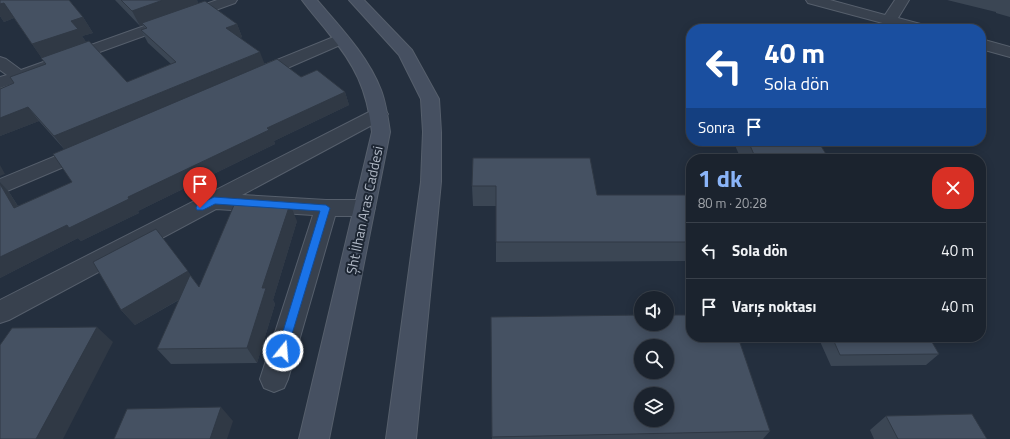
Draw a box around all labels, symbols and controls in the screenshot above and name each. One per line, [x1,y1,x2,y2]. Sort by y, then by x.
text: 40 m [764,31,825,74]
icon: left [698,40,750,92]
text: Sola dön [764,70,829,97]
text: Sonra [698,116,735,139]
icon: arrive [743,116,765,138]
street label: Şht İlhan Aras Caddesi [340,144,388,276]
text: 1 dk [698,160,742,196]
pin [183,167,217,208]
button: close [932,167,974,209]
icon: arrive [189,173,211,195]
text: 80 m · 20:28 [698,193,767,213]
text: Sola dön [732,239,788,262]
text: 40 m [941,239,974,262]
icon: left [698,240,720,262]
map controls [634,291,674,427]
button: sound [634,291,674,331]
text: Varış noktası [732,295,816,318]
text: 40 m [941,295,974,318]
icon: arrive [698,296,720,318]
position arrow [262,330,304,372]
button: search [634,339,674,379]
button: layers [634,387,674,427]

